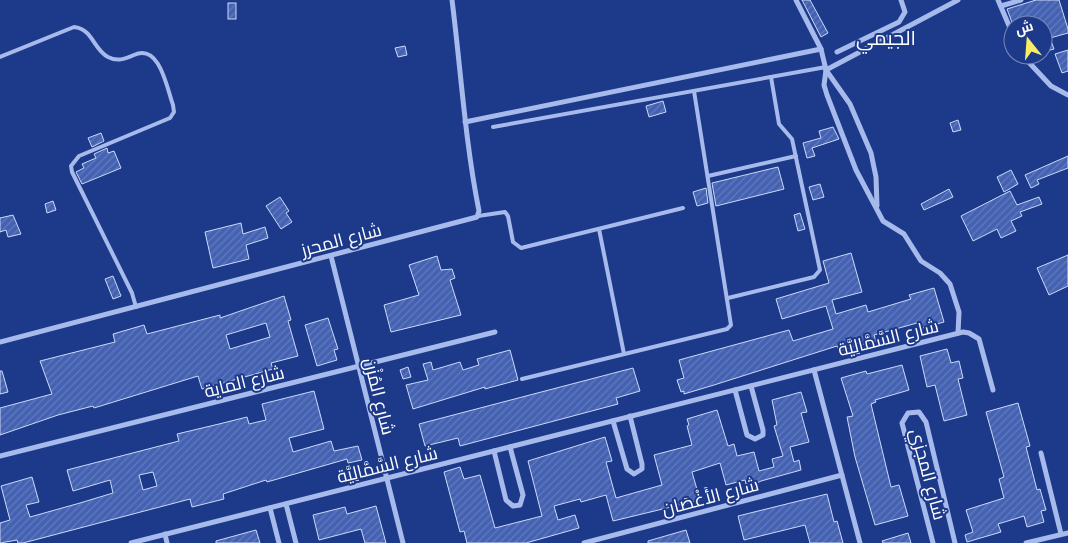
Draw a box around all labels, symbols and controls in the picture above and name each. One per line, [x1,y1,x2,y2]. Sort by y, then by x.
north arrow [1003,15,1053,65]
text: ش [1013,15,1035,39]
district label: الجيمي [856,24,916,54]
street label: شارع المحرز [297,217,384,262]
street label: شارع السَّمَّالِيَّة [835,313,941,362]
street label: شارع المُزْن [358,355,401,437]
street label: شارع الماية [201,359,287,404]
street label: شارع المجزي [902,426,953,523]
street label: شارع السَّمَّالِيَّة [334,440,440,489]
street label: شارع الأَغْصَان [659,472,761,521]

